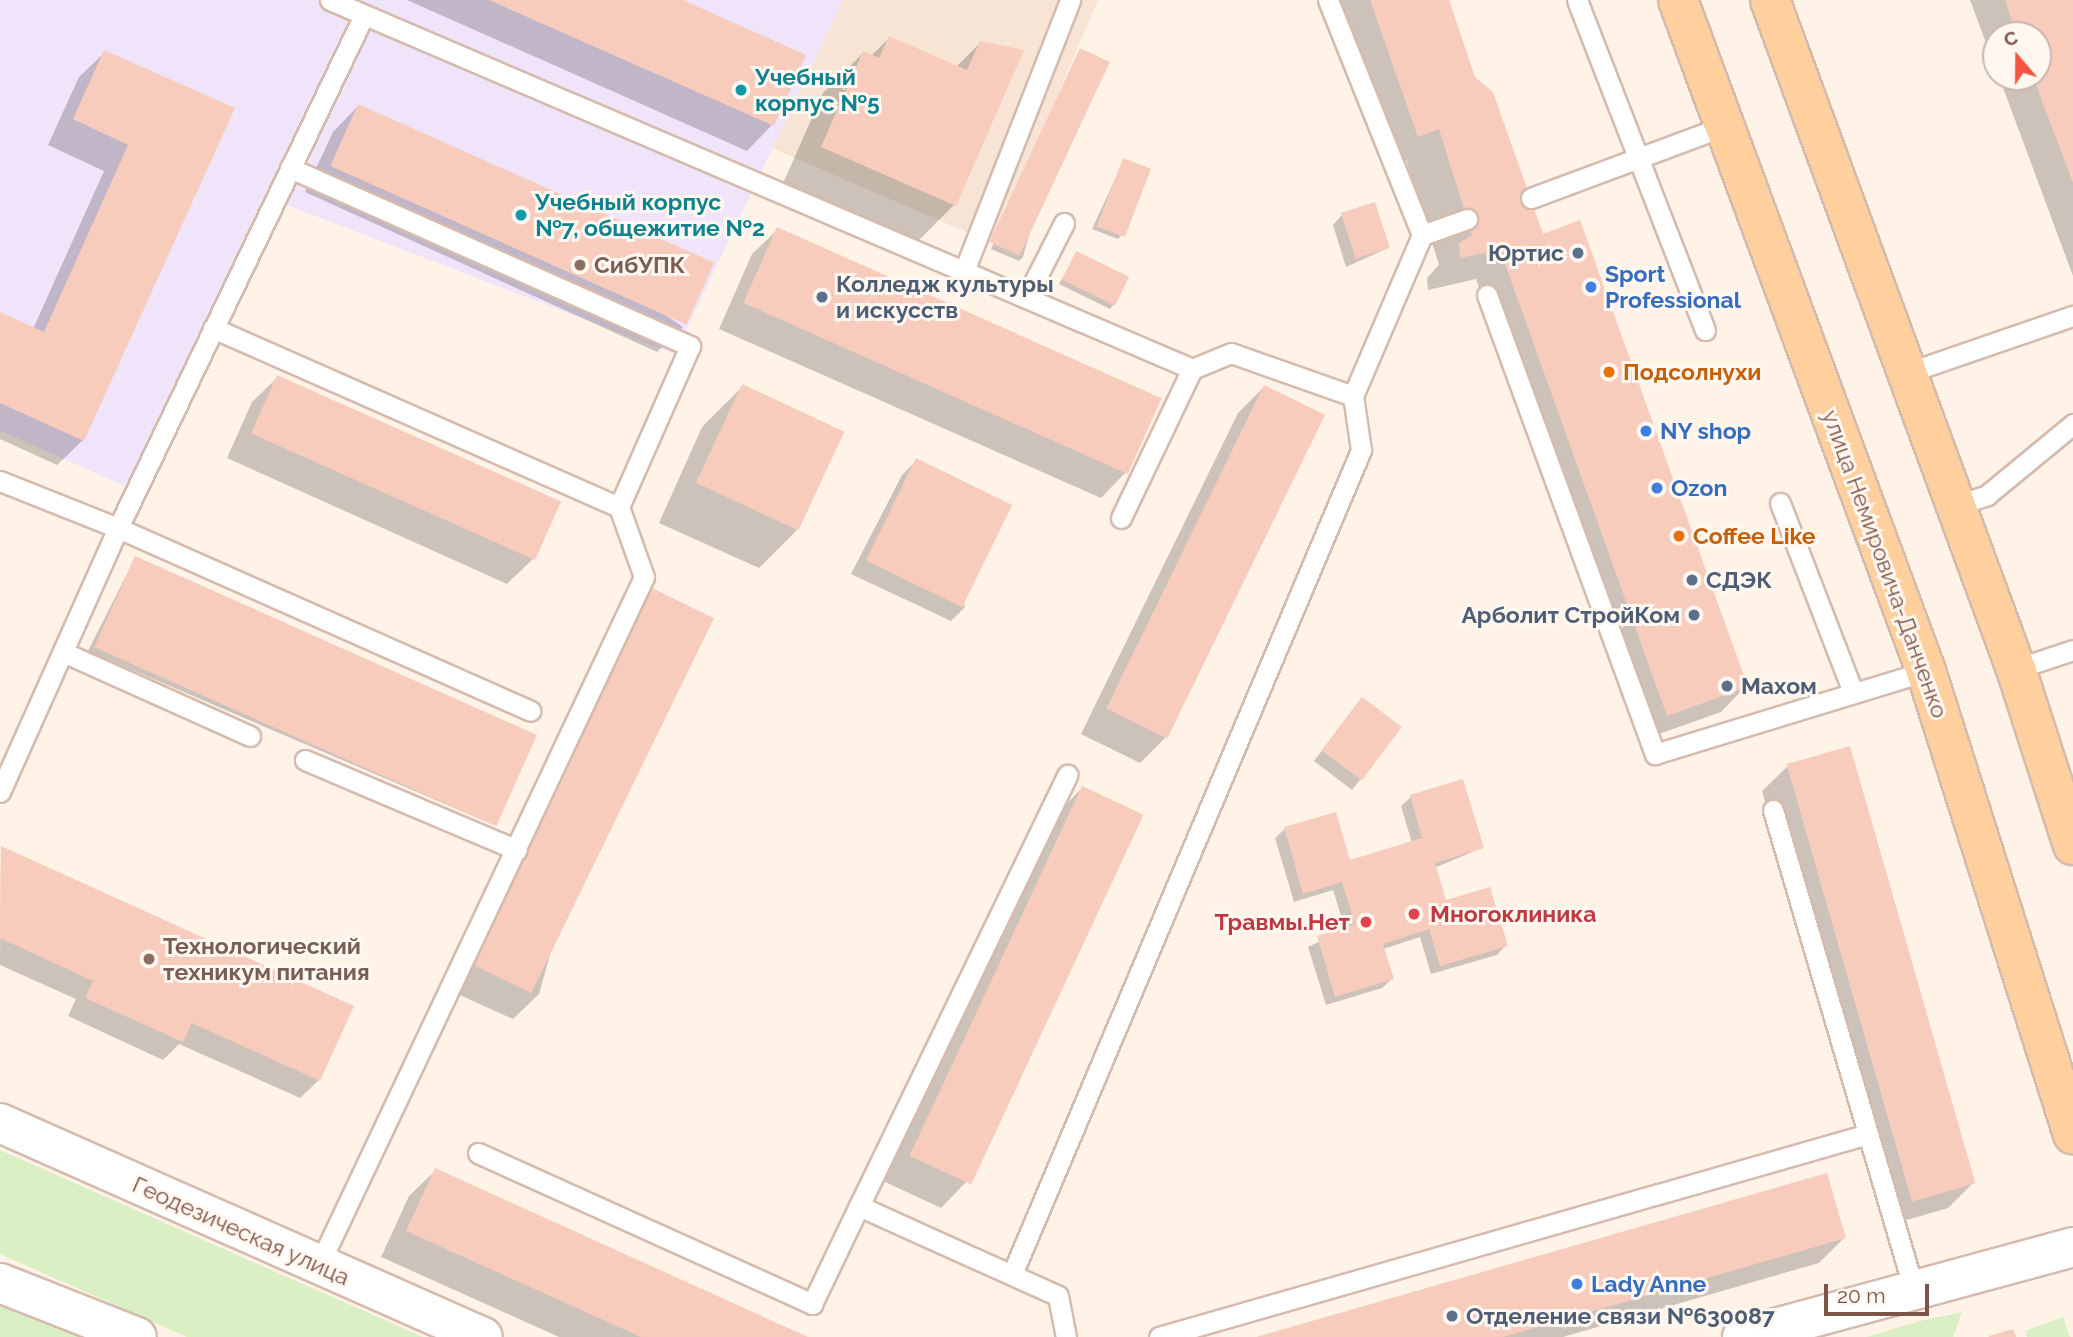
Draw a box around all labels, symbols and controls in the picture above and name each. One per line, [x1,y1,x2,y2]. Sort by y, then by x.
north arrow [1982,21,2052,91]
text: С [2001,26,2020,51]
place label: Учебный корпус №5 [755,63,880,117]
marker: Учебный корпус №5 [733,82,749,98]
place label: Учебный корпус №7, общежитие №2 [535,188,766,242]
marker: Учебный корпус №7, общежитие №2 [513,207,529,223]
place label: Юртис [1488,239,1564,267]
marker: Юртис [1570,245,1586,261]
place label: СибУПК [594,251,685,279]
marker: СибУПК [572,257,588,273]
place label: Sport Professional [1605,260,1741,314]
place label: Колледж культуры и искусств [836,270,1054,324]
marker: Sport Professional [1583,279,1599,295]
marker: Колледж культуры и искусств [814,289,830,305]
place label: Подсолнухи [1623,358,1761,386]
marker: Подсолнухи [1601,364,1617,380]
street label: улица Немировича-Данченко [1816,406,1954,722]
place label: NY shop [1660,417,1752,445]
marker: NY shop [1638,423,1654,439]
place label: Ozon [1671,474,1727,502]
marker: Ozon [1649,480,1665,496]
place label: Coffee Like [1693,522,1816,550]
marker: Coffee Like [1671,528,1687,544]
place label: СДЭК [1706,566,1772,594]
marker: СДЭК [1684,572,1700,588]
place label: Арболит СтройКом [1461,601,1680,629]
marker: Арболит СтройКом [1686,607,1702,623]
place label: Махом [1741,672,1817,700]
marker: Махом [1719,678,1735,694]
place label: Многоклиника [1430,900,1596,928]
marker: Многоклиника [1404,904,1424,924]
place label: Травмы.Нет [1215,908,1350,936]
marker: Травмы.Нет [1356,912,1376,932]
place label: Технологический техникум питания [163,932,370,986]
marker: Технологический техникум питания [141,951,157,967]
street label: Геодезическая улица [128,1171,354,1291]
place label: Lady Anne [1591,1270,1708,1298]
scale bar [1828,1270,1933,1314]
marker: Lady Anne [1569,1276,1585,1292]
text: 20 m [1837,1283,1885,1308]
place label: Отделение связи №630087 [1466,1302,1775,1330]
marker: Отделение связи №630087 [1444,1308,1460,1324]

